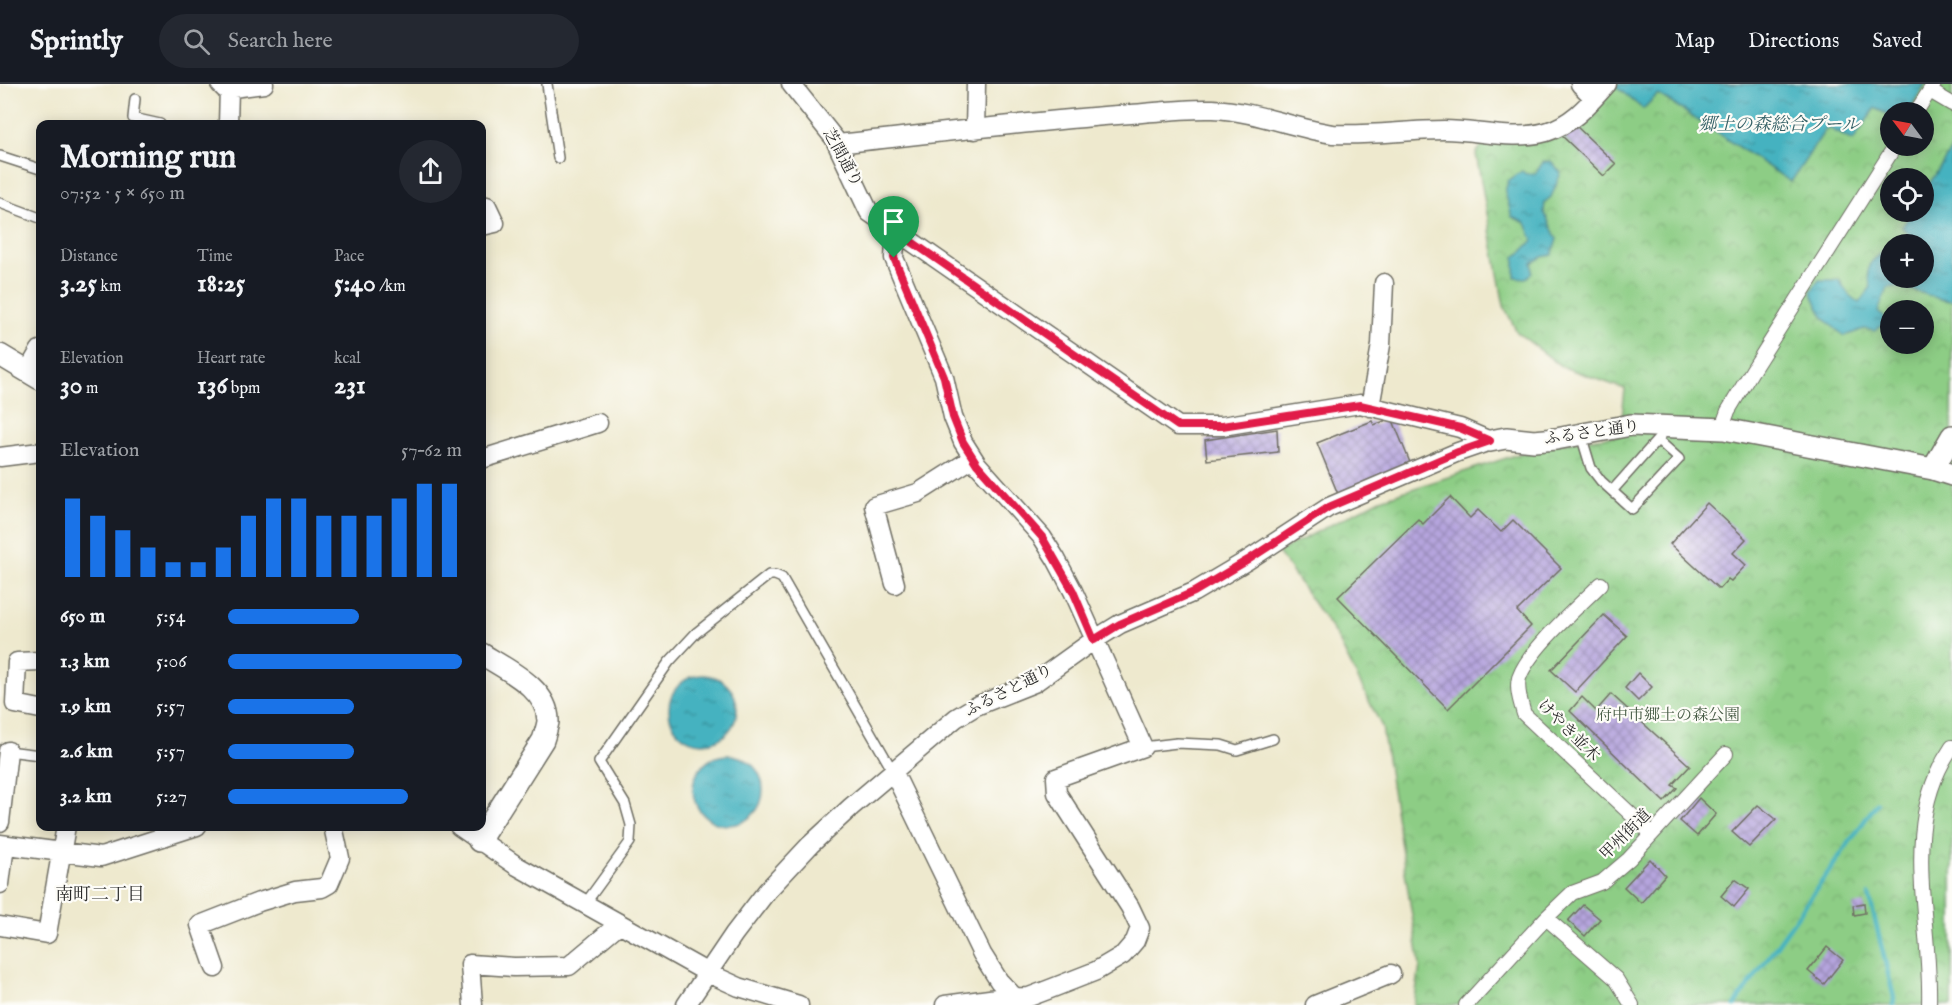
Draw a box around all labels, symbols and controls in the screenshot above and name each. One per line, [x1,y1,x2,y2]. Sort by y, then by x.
search box [159,14,579,68]
text: Sprintly [30,24,123,59]
icon: search [180,25,213,58]
text: Search here [228,27,333,55]
text: Map [1675,28,1715,55]
text: Directions [1748,28,1839,55]
text: Saved [1872,28,1922,55]
north arrow [1880,102,1934,156]
map controls [1880,102,1934,354]
water label: 郷土の森総合プール [1698,114,1862,137]
street label: 芝間通り [818,125,866,191]
text: Morning run [60,137,236,179]
button: share [399,140,462,203]
button: locate [1880,168,1934,222]
text: 07:52 · 5 × 650 m [60,181,185,206]
pin [868,196,919,258]
icon: arrive [877,205,910,238]
button: + [1880,234,1934,288]
text: Distance [60,247,118,267]
text: Time [197,247,233,267]
text: Pace [334,247,364,267]
text: 3.25 [60,267,97,300]
text: 18:25 [197,267,245,300]
text: 5:40 [334,267,376,300]
text: km [97,277,121,297]
text: /km [376,277,406,297]
button: − [1880,300,1934,354]
text: Elevation [60,349,123,369]
text: Heart rate [197,349,265,369]
text: kcal [334,349,361,369]
text: 30 [60,369,82,402]
text: 136 [197,369,227,402]
text: 231 [334,369,366,402]
text: m [82,379,98,399]
text: bpm [227,379,260,399]
street label: ふるさと通り [1543,416,1641,450]
text: Elevation [60,438,139,463]
text: 57–62 m [401,438,462,463]
text: 650 m [60,604,105,629]
text: 5:54 [156,604,185,629]
text: 1.3 km [60,649,110,674]
text: 5:06 [156,649,187,674]
street label: ふるさと通り [962,660,1056,722]
text: 1.9 km [60,694,111,719]
text: 5:57 [156,694,185,719]
street label: けやき並木 [1533,696,1603,766]
park label: 府中市郷土の森公園 [1596,706,1740,726]
text: 2.6 km [60,739,113,764]
text: 5:57 [156,739,185,764]
text: 3.2 km [60,784,112,809]
text: 5:27 [156,784,187,809]
street label: 甲州街道 [1596,805,1656,865]
district label: 南町二丁目 [55,884,145,907]

